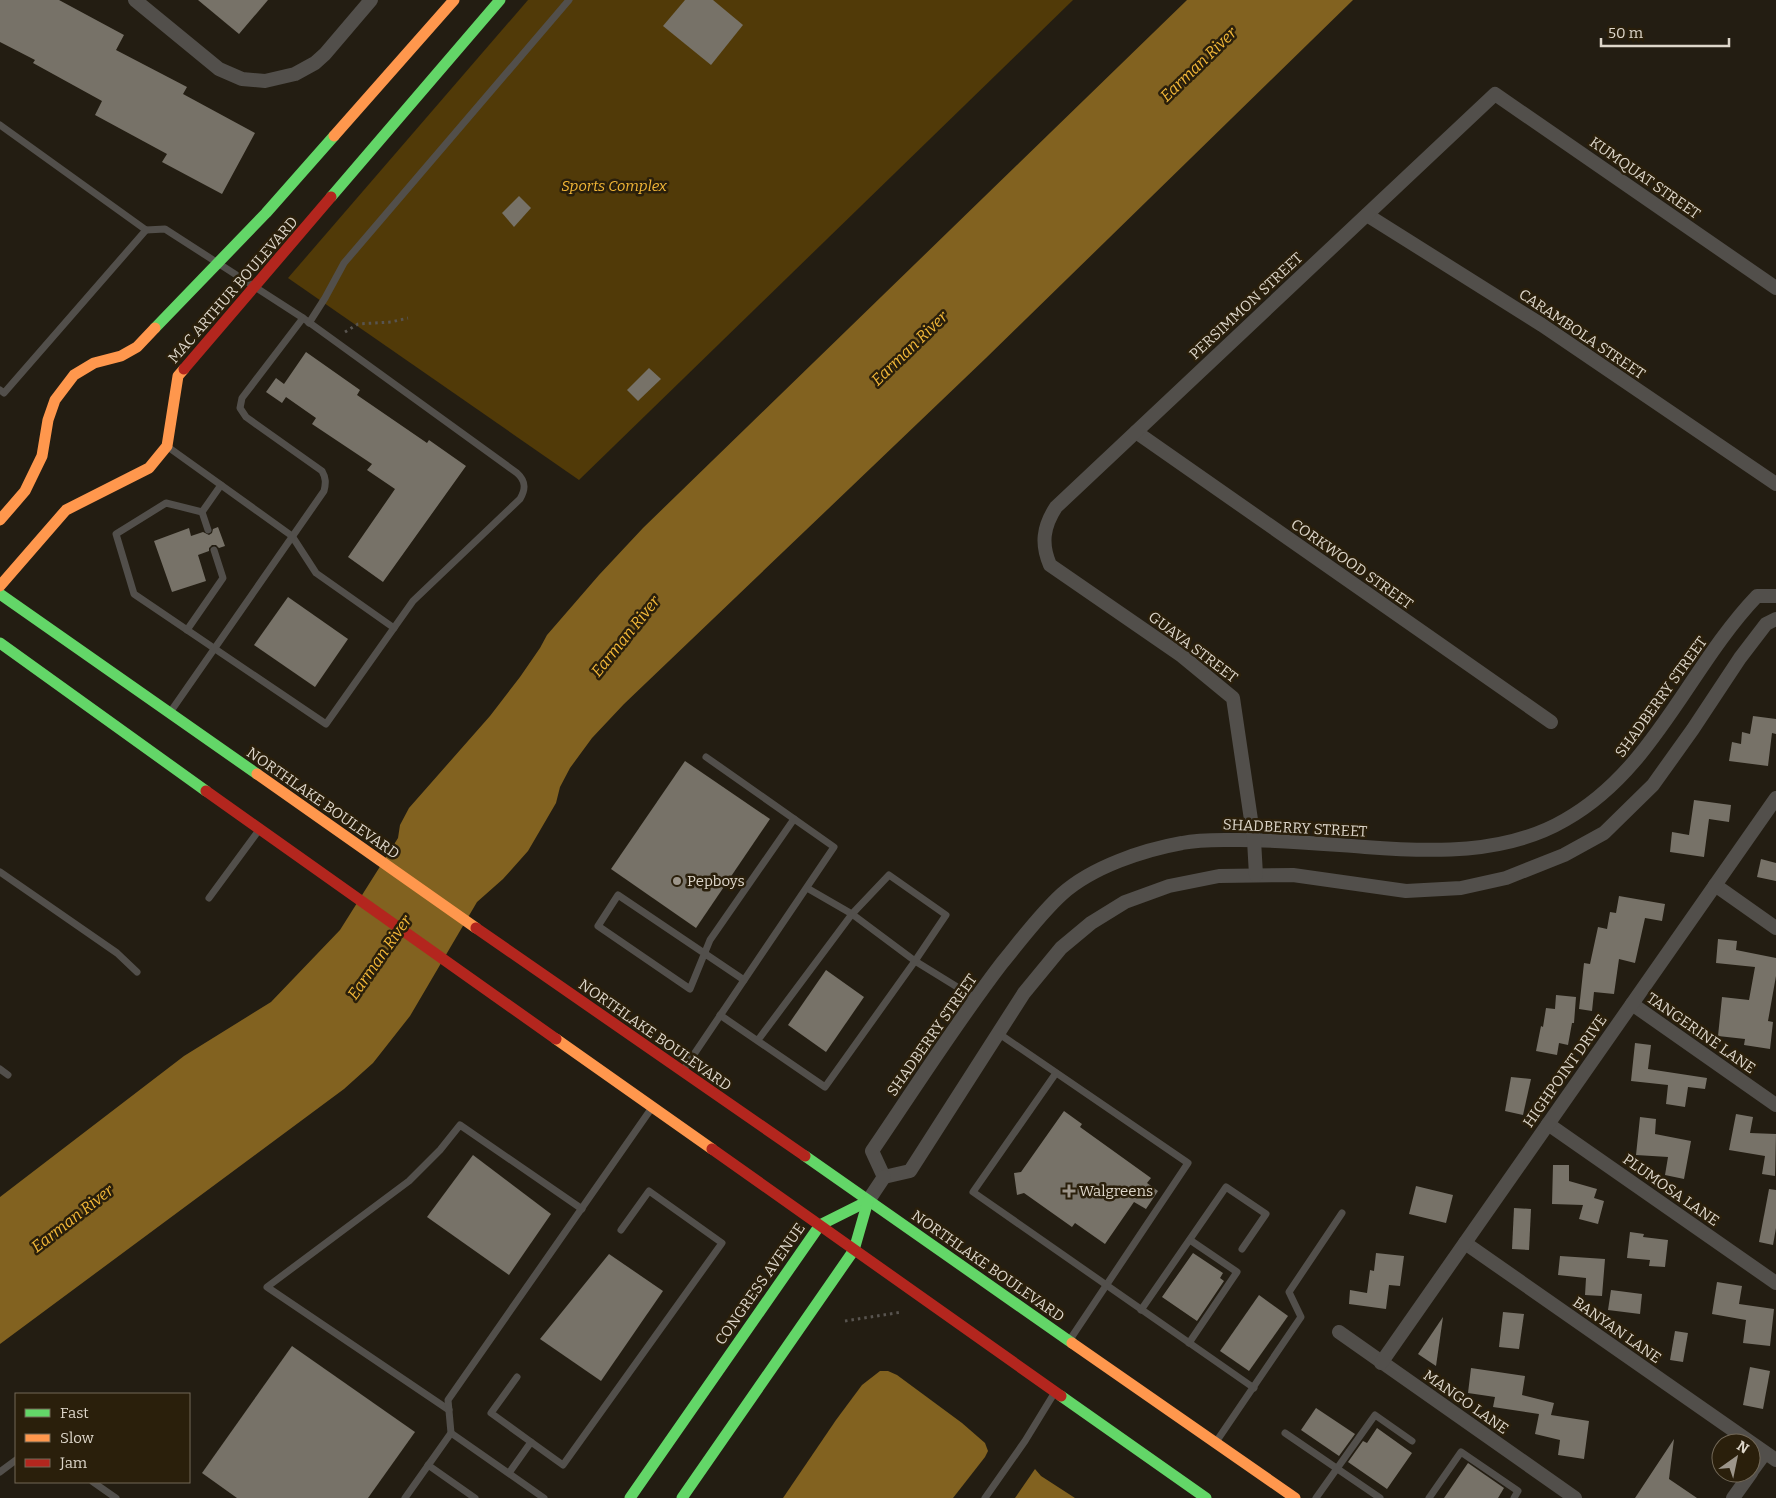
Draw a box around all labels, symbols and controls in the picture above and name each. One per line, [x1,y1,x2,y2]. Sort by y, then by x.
scale bar [1601,15,1728,47]
water label: Earman River [1156,22,1241,105]
text: 50 m [1608,24,1644,42]
street label: KUMQUAT STREET [1586,133,1704,223]
park label: Sports Complex [561,177,668,195]
street label: MAC ARTHUR BOULEVARD [164,213,302,367]
street label: PERSIMMON STREET [1186,249,1307,363]
street label: CARAMBOLA STREET [1515,285,1649,383]
water label: Earman River [867,306,952,389]
street label: CORKWOOD STREET [1287,515,1417,613]
water label: Earman River [587,591,665,681]
street label: GUAVA STREET [1145,608,1241,687]
street label: SHADBERRY STREET [1611,633,1711,761]
street label: NORTHLAKE BOULEVARD [243,743,403,863]
street label: SHADBERRY STREET [1222,815,1368,841]
place label: Pepboys [687,872,745,890]
marker: Pepboys [671,875,683,887]
water label: Earman River [343,910,416,1003]
street label: SHADBERRY STREET [883,970,981,1099]
street label: NORTHLAKE BOULEVARD [575,975,735,1095]
street label: TANGERINE LANE [1643,989,1759,1077]
street label: HIGHPOINT DRIVE [1519,1011,1611,1131]
street label: PLUMOSA LANE [1619,1150,1723,1230]
water label: Earman River [28,1180,118,1256]
place label: Walgreens [1079,1182,1153,1200]
marker: Walgreens [1063,1185,1075,1197]
street label: NORTHLAKE BOULEVARD [908,1206,1068,1326]
street label: CONGRESS AVENUE [711,1220,809,1348]
street label: BANYAN LANE [1569,1293,1665,1367]
street label: MANGO LANE [1420,1366,1512,1438]
legend [15,1393,190,1483]
text: Fast [60,1404,89,1422]
text: Slow [60,1429,95,1447]
north arrow [1711,1433,1761,1483]
text: N [1734,1437,1752,1458]
text: Jam [59,1454,88,1472]

